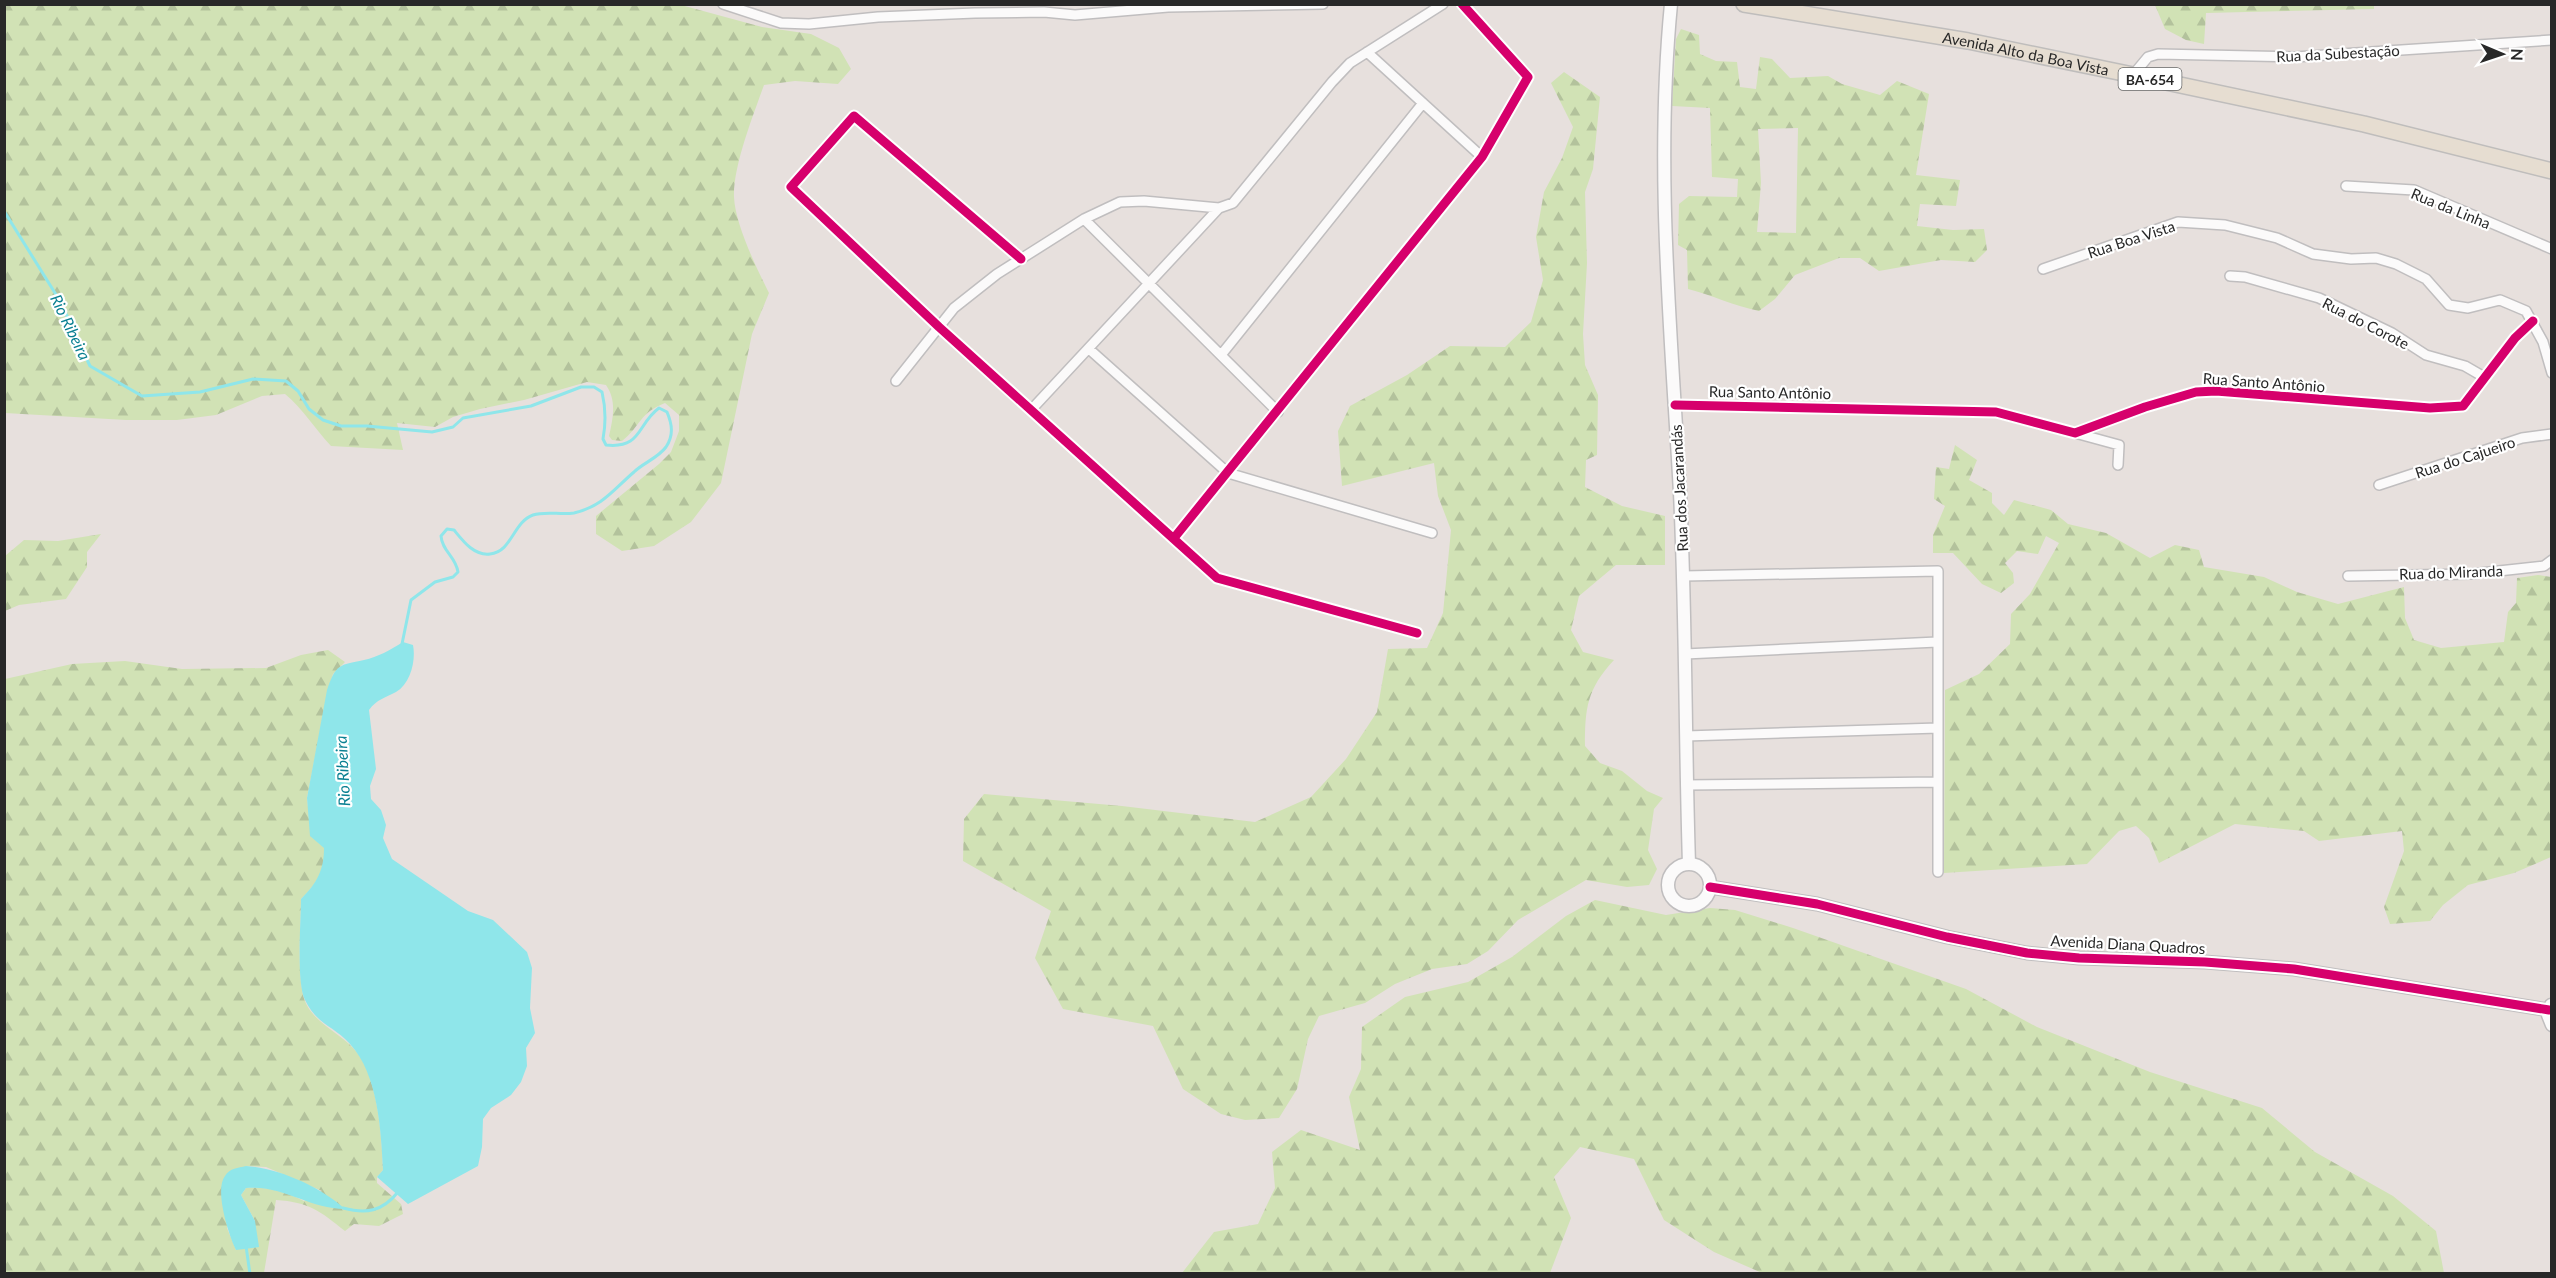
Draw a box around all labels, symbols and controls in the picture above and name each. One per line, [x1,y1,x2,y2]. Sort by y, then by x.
north arrow [2472,24,2532,84]
street label: Avenida Alto da Boa Vista [1941,28,2110,79]
street label: Rua da Subestação [2276,41,2400,65]
text: N [2508,48,2527,61]
road number: BA-654 [2118,68,2182,90]
street label: Rua da Linha [2409,184,2493,232]
street label: Rua Boa Vista [2085,216,2177,262]
water label: Rio Ribeira [47,291,95,363]
street label: Rua do Corote [2320,293,2412,353]
street label: Rua Santo Antônio [2202,369,2326,395]
street label: Rua Santo Antônio [1709,382,1831,402]
street label: Rua dos Jacarandás [1667,424,1691,552]
street label: Rua do Cajueiro [2413,432,2517,482]
street label: Rua do Miranda [2399,561,2503,583]
water label: Rio Ribeira [331,735,353,807]
street label: Avenida Diana Quadros [2050,931,2206,957]

